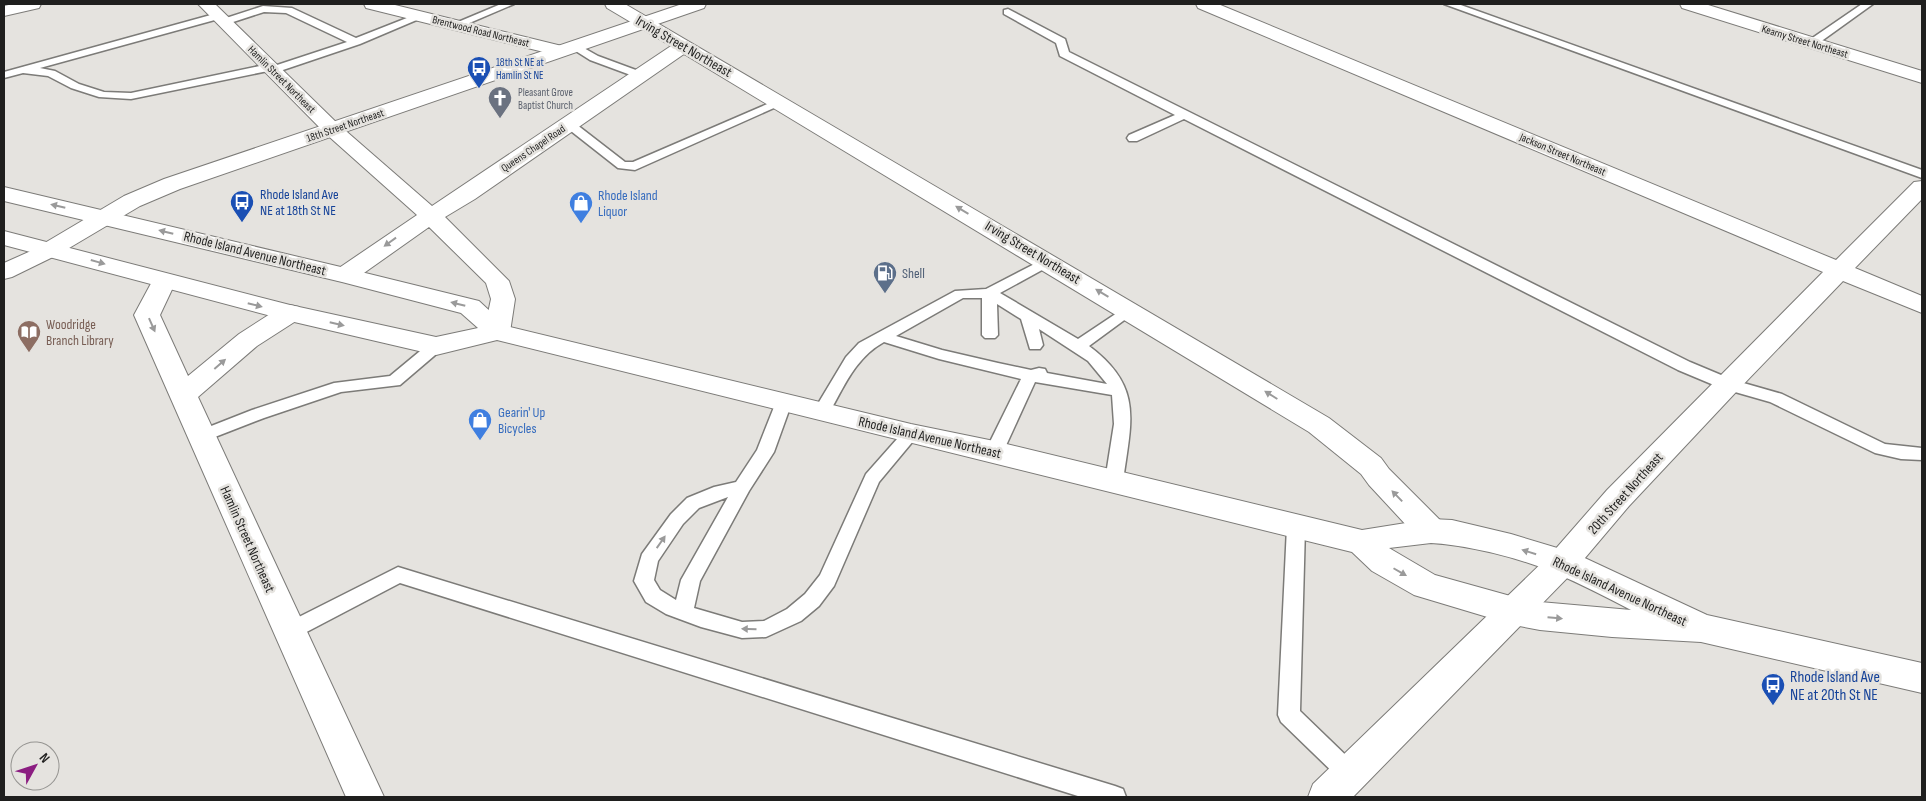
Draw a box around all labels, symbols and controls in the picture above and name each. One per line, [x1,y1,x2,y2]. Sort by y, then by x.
street label: Irving Street Northeast [633,12,735,81]
street label: Brentwood Road Northeast [431,13,531,50]
street label: Kearny Street Northeast [1760,22,1850,61]
street label: Hamlin Street Northeast [245,43,319,116]
bus stop icon: 18th St NE at Hamlin St NE [466,55,492,89]
place label: 18th St NE at Hamlin St NE [496,56,544,82]
church icon: Pleasant Grove Baptist Church [487,85,513,119]
place label: Pleasant Grove Baptist Church [518,86,573,112]
street label: 18th Street Northeast [305,106,386,145]
street label: Queens Chapel Road [499,122,568,175]
street label: Jackson Street Northeast [1517,130,1608,179]
place label: Rhode Island Ave NE at 18th St NE [260,186,339,219]
place label: Rhode Island Liquor [598,187,658,220]
bus stop icon: Rhode Island Ave NE at 18th St NE [229,189,255,223]
shop icon: Rhode Island Liquor [568,190,594,224]
one-way arrow [51,202,66,210]
one-way arrow [955,206,970,214]
street label: Irving Street Northeast [982,217,1084,288]
one-way arrow [159,228,174,236]
street label: Rhode Island Avenue Northeast [182,228,328,279]
one-way arrow [383,237,397,247]
one-way arrow [91,259,106,267]
fuel station icon: Shell [872,260,898,294]
place label: Shell [902,265,925,282]
one-way arrow [1095,289,1108,298]
one-way arrow [451,300,466,308]
one-way arrow [247,301,262,309]
place label: Woodridge Branch Library [46,316,114,349]
one-way arrow [148,318,156,332]
library icon: Woodridge Branch Library [16,319,42,353]
one-way arrow [330,320,345,328]
one-way arrow [214,358,227,369]
one-way arrow [1265,390,1278,399]
place label: Gearin' Up Bicycles [498,404,545,437]
shop icon: Gearin' Up Bicycles [467,407,493,441]
street label: Rhode Island Avenue Northeast [857,413,1003,462]
street label: 20th Street Northeast [1584,449,1666,538]
street label: Hamlin Street Northeast [216,483,279,595]
one-way arrow [1391,490,1403,502]
one-way arrow [655,536,666,549]
one-way arrow [1521,547,1536,555]
street label: Rhode Island Avenue Northeast [1550,553,1690,630]
one-way arrow [1393,568,1406,577]
one-way arrow [1547,614,1563,622]
one-way arrow [740,625,756,633]
place label: Rhode Island Ave NE at 20th St NE [1790,668,1880,705]
bus stop icon: Rhode Island Ave NE at 20th St NE [1760,672,1786,706]
north arrow [10,741,60,791]
text: N [36,750,53,766]

